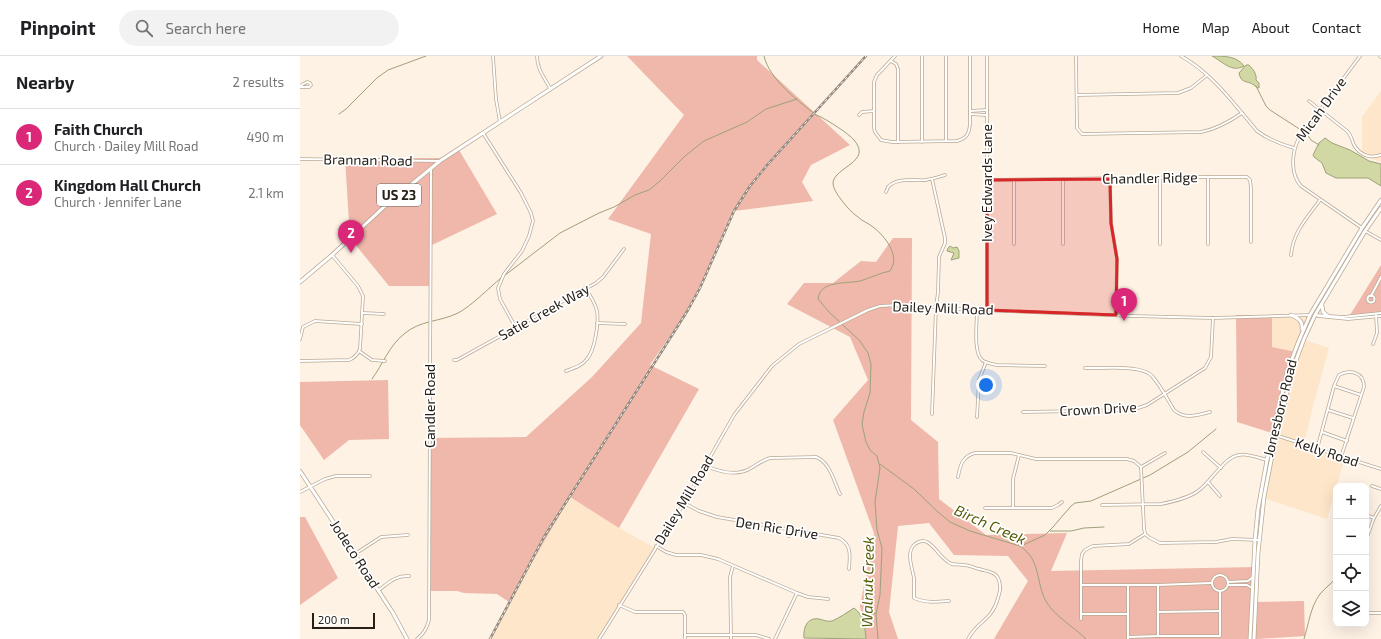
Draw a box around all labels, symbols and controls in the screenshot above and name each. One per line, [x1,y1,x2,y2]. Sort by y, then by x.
search box [119,10,399,46]
text: Pinpoint [20,16,95,39]
icon: search [133,17,155,39]
text: Search here [165,19,246,37]
text: Home [1143,19,1180,36]
text: Map [1202,19,1230,36]
text: About [1252,19,1290,36]
text: Contact [1312,19,1361,36]
text: Nearby [16,72,74,92]
street label: Micah Drive [1292,73,1349,144]
text: 2 results [232,74,284,90]
text: Faith Church [54,120,143,138]
street label: Ivey Edwards Lane [978,124,995,242]
text: 1 [26,129,32,145]
text: 490 m [246,129,284,145]
text: Church · Dailey Mill Road [54,138,198,154]
street label: Brannan Road [323,150,413,169]
street label: Chandler Ridge [1102,168,1198,187]
text: Kingdom Hall Church [54,176,201,194]
road number: US 23 [377,184,421,206]
text: 2 [25,185,33,201]
text: 2.1 km [248,185,284,201]
text: Church · Jennifer Lane [54,194,182,210]
pin: 2 [338,220,364,253]
street label: Satie Creek Way [495,279,593,344]
pin: 1 [1111,288,1137,321]
street label: Dailey Mill Road [892,297,994,318]
street label: Jonesboro Road [1259,357,1300,459]
street label: Candler Road [421,364,438,448]
your location [976,375,996,395]
street label: Crown Drive [1059,398,1137,419]
street label: Kelly Road [1293,433,1361,470]
street label: Dailey Mill Road [650,452,717,548]
map controls [1333,483,1369,627]
button: + [1333,483,1369,519]
water label: Birch Creek [952,500,1029,548]
street label: Den Ric Drive [735,513,820,542]
street label: Jodeco Road [327,516,384,591]
button: − [1333,519,1369,555]
water label: Walnut Creek [857,536,877,628]
button: locate [1333,555,1369,591]
button: layers [1333,591,1369,627]
scale bar [312,611,375,630]
text: 200 m [318,613,350,626]

